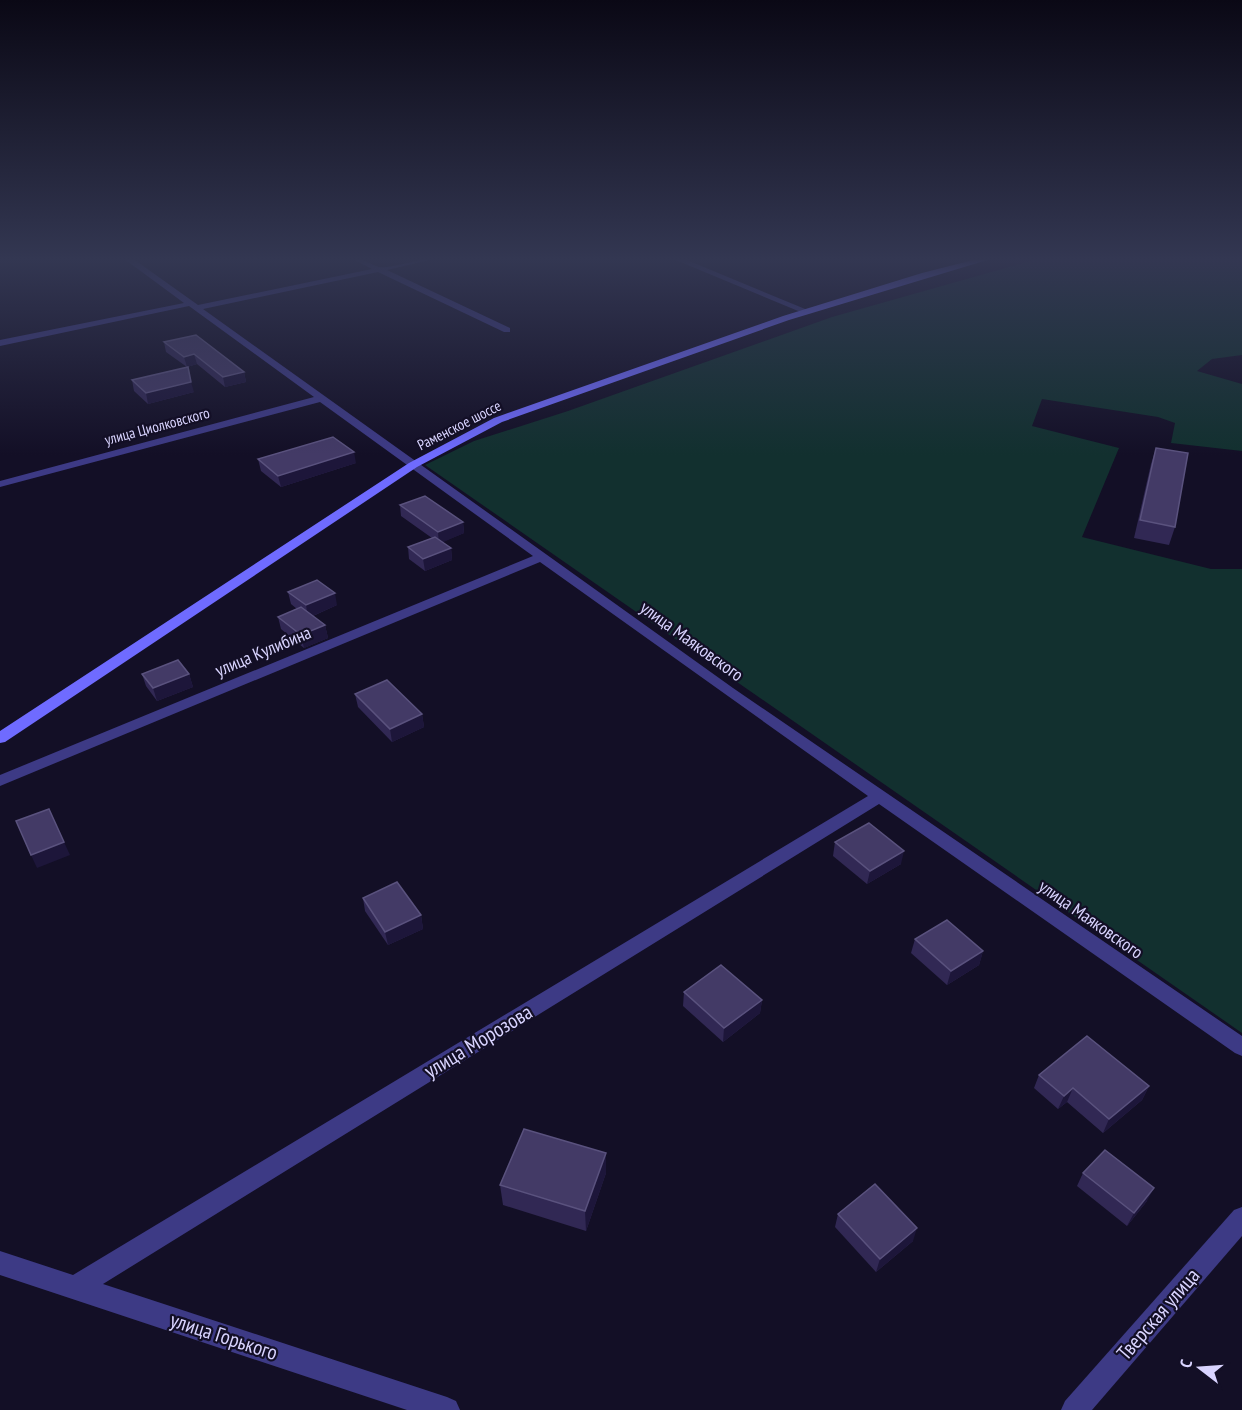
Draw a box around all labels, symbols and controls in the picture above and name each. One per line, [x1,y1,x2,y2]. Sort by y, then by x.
street label: Раменское шоссе [414,396,504,454]
street label: улица Циолковского [102,403,212,449]
street label: улица Маяковского [636,596,748,686]
street label: улица Кулибина [212,620,314,682]
street label: улица Маяковского [1034,875,1148,964]
street label: улица Морозова [419,998,537,1084]
street label: Тверская улица [1111,1262,1205,1366]
street label: улица Горького [167,1306,281,1366]
north arrow [1170,1338,1230,1398]
text: С [1175,1357,1196,1370]

